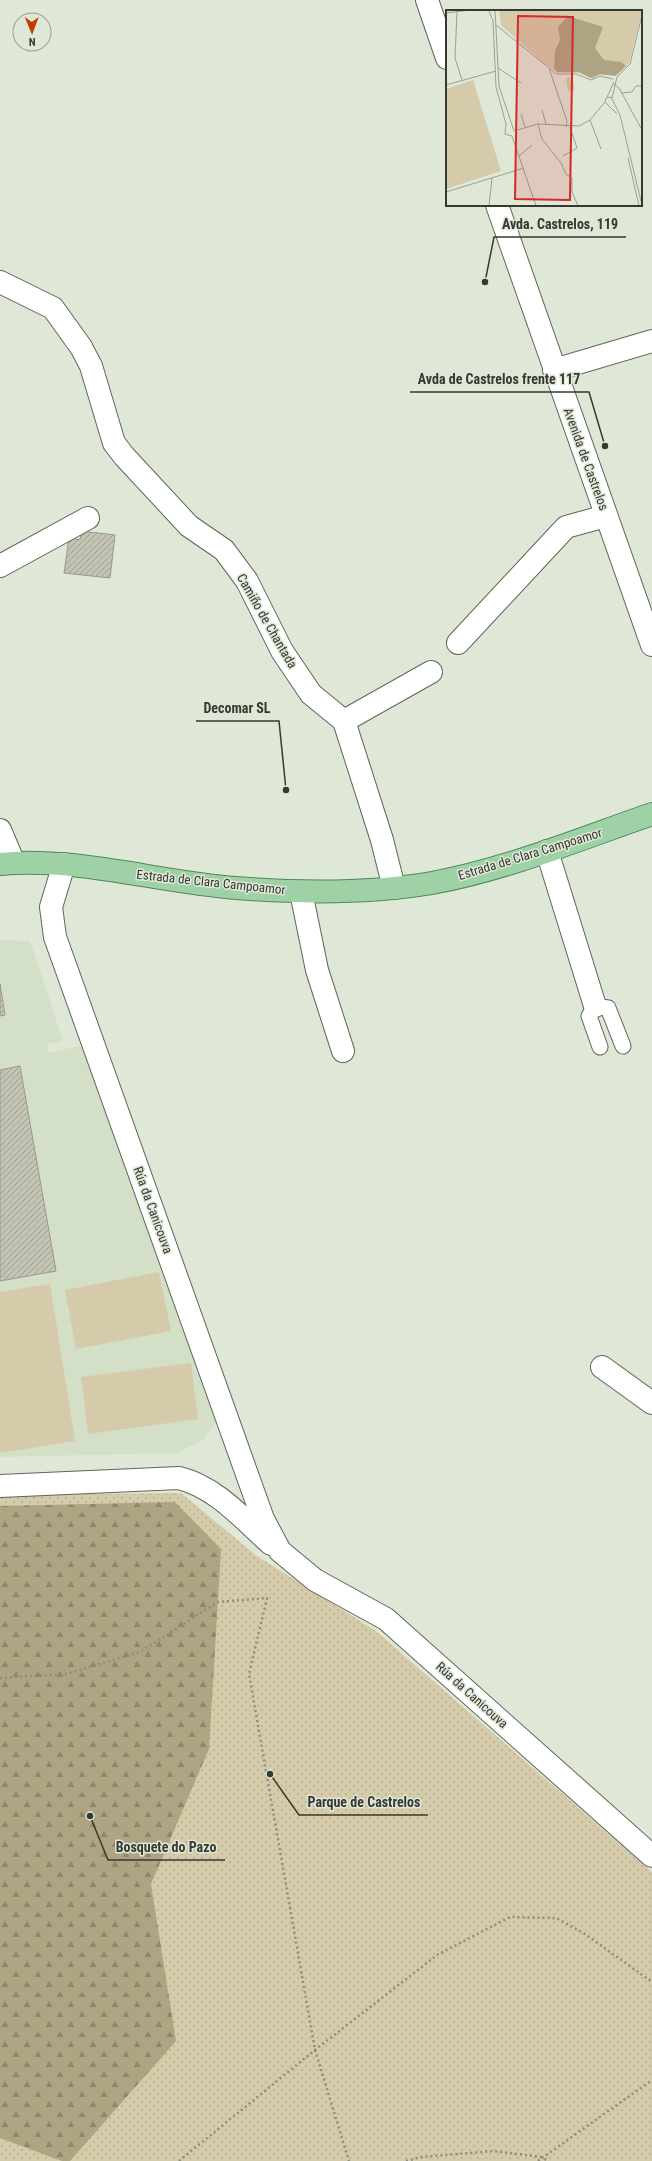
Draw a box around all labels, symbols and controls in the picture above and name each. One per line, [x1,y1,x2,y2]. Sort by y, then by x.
inset map [446,10,642,206]
north arrow [12,12,52,52]
text: N [28,35,36,48]
callout: Avda. Castrelos, 119 [494,211,626,237]
text: Avda. Castrelos, 119 [502,216,618,232]
callout: Avda de Castrelos frente 117 [410,366,589,392]
text: Avda de Castrelos frente 117 [418,371,580,387]
street label: Avenida de Castrelos [560,406,612,512]
street label: Camiño de Chantada [234,571,300,671]
callout: Decomar SL [196,695,279,721]
text: Decomar SL [203,700,271,716]
street label: Estrada de Clara Campoamor [456,825,604,883]
street label: Estrada de Clara Campoamor [136,867,286,897]
street label: Rúa da Canicouva [130,1164,176,1256]
street label: Rúa da Canicouva [433,1659,511,1731]
callout: Parque de Castrelos [299,1789,428,1815]
text: Parque de Castrelos [308,1794,420,1810]
callout: Bosquete do Pazo [108,1834,225,1860]
text: Bosquete do Pazo [116,1839,216,1855]

